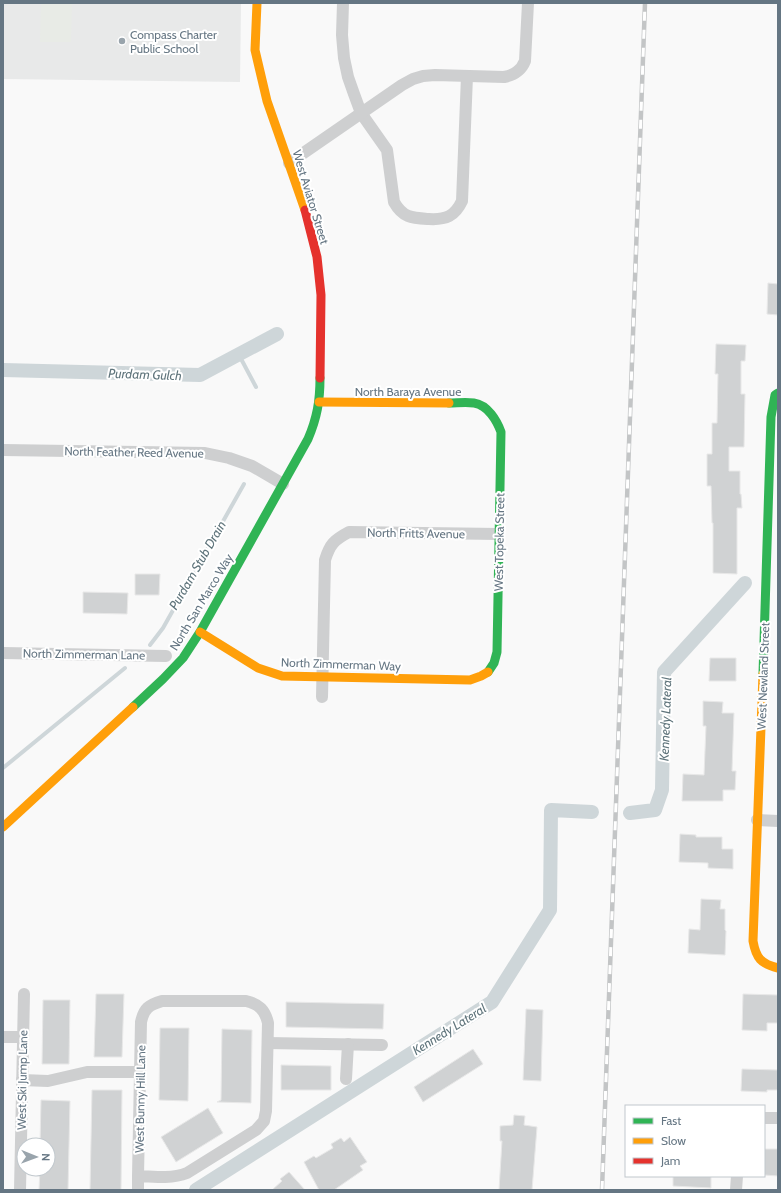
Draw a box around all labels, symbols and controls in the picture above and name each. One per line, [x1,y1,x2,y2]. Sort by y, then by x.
place label: Compass Charter Public School [130,27,217,56]
marker: Compass Charter Public School [117,36,127,46]
street label: West Aviator Street [290,148,332,246]
water label: Purdam Gulch [108,365,182,383]
street label: North Baraya Avenue [355,384,461,399]
street label: North Feather Reed Avenue [64,443,204,461]
street label: West Topeka Street [491,493,507,591]
water label: Purdam Stub Drain [165,518,229,612]
street label: North Fritts Avenue [367,525,465,541]
street label: North San Marco Way [166,551,236,653]
street label: West Newland Street [754,622,772,730]
street label: North Zimmerman Lane [23,645,145,663]
street label: North Zimmerman Way [281,654,401,674]
water label: Kennedy Lateral [656,677,674,761]
water label: Kennedy Lateral [409,1000,489,1058]
street label: West Ski Jump Lane [14,1030,30,1130]
street label: West Bunny Hill Lane [132,1045,148,1153]
legend [625,1105,765,1177]
text: Fast [661,1113,681,1128]
text: Slow [661,1133,686,1148]
north arrow [16,1137,56,1177]
text: N [39,1153,53,1161]
text: Jam [660,1153,680,1168]

